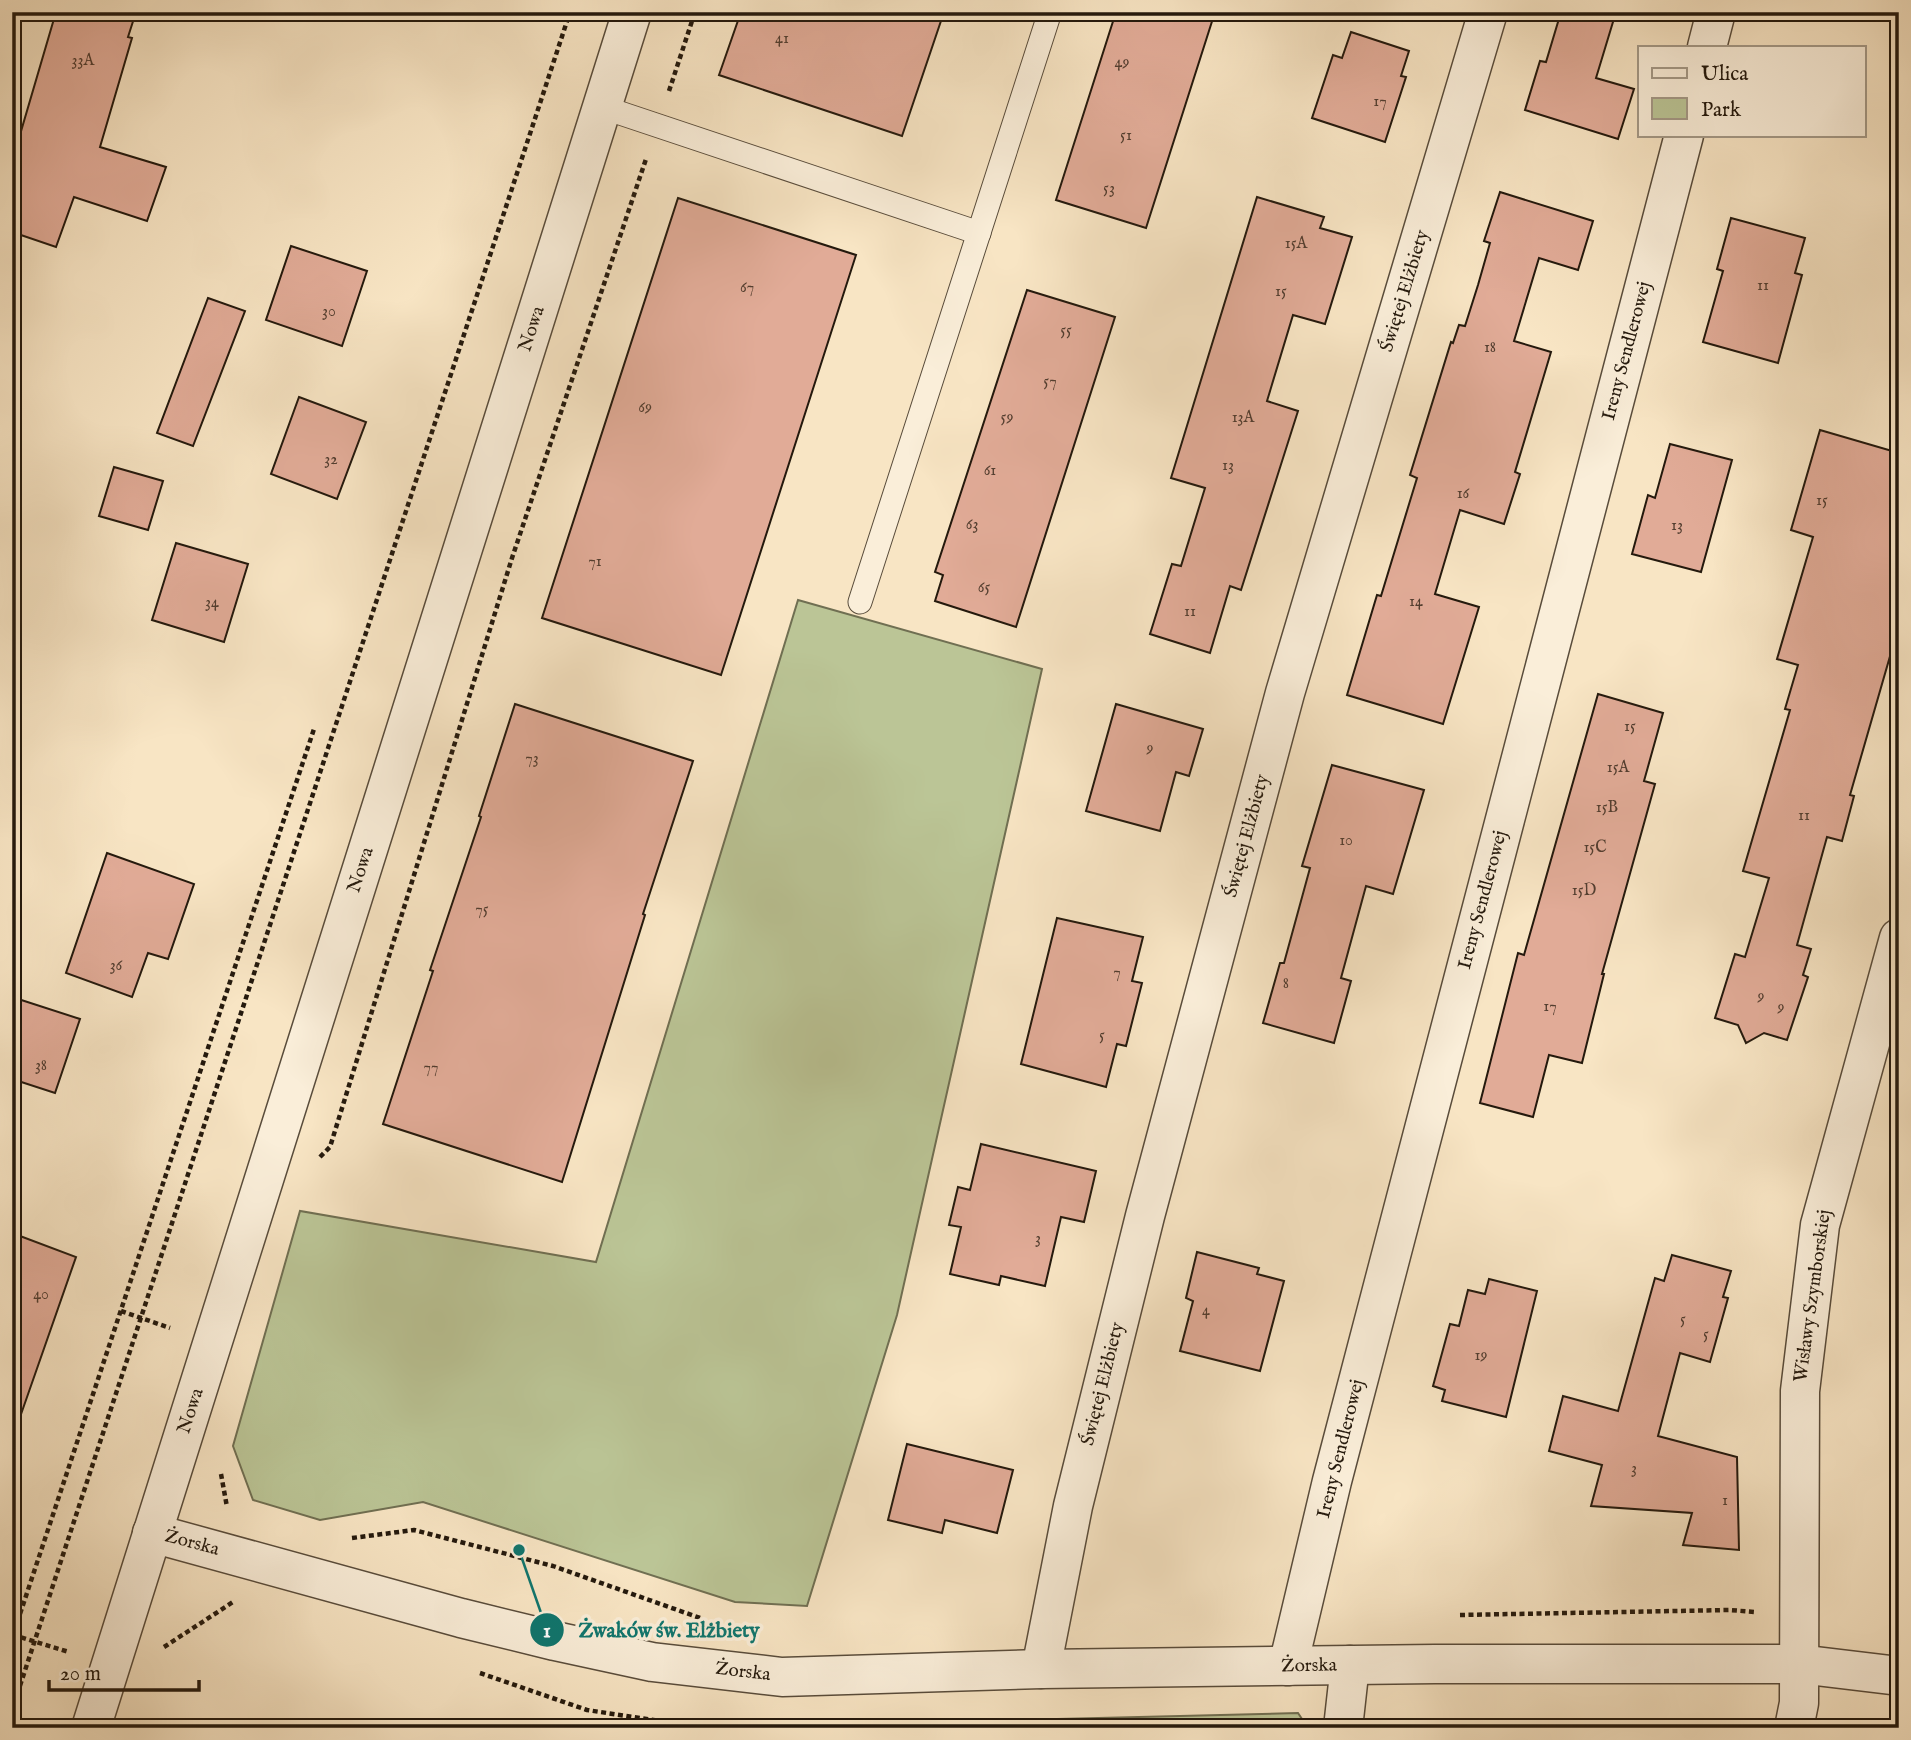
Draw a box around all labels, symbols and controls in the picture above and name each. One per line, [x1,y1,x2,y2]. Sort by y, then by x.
house number: 41 [775,29,789,49]
legend [1638,46,1866,136]
house number: 33A [72,51,96,71]
house number: 49 [1115,53,1129,73]
text: Ulica [1701,61,1749,88]
house number: 17 [1373,92,1387,112]
text: Park [1701,97,1742,124]
house number: 51 [1120,126,1132,146]
house number: 53 [1103,179,1115,199]
street label: Świętej Elżbiety [1374,226,1435,355]
house number: 15A [1285,234,1308,254]
house number: 11 [1757,276,1769,296]
house number: 67 [740,278,754,298]
street label: Ireny Sendlerowej [1597,279,1657,423]
house number: 15 [1275,282,1287,302]
house number: 30 [322,302,336,322]
street label: Nowa [513,302,551,355]
house number: 55 [1060,321,1072,341]
house number: 18 [1484,338,1496,358]
house number: 57 [1043,372,1057,392]
house number: 69 [638,398,652,418]
house number: 59 [1001,408,1013,428]
house number: 13A [1232,408,1256,428]
house number: 32 [324,450,338,470]
house number: 13 [1222,456,1234,476]
house number: 61 [984,461,996,481]
house number: 16 [1457,484,1470,504]
house number: 15 [1816,491,1828,511]
house number: 63 [966,515,978,535]
house number: 13 [1671,516,1683,536]
house number: 71 [588,552,602,572]
house number: 65 [978,578,990,598]
house number: 14 [1409,592,1423,612]
house number: 34 [205,593,219,613]
house number: 11 [1184,602,1196,622]
house number: 15 [1624,717,1636,737]
house number: 9 [1146,739,1154,759]
house number: 73 [525,749,539,769]
house number: 15A [1607,758,1630,778]
street label: Świętej Elżbiety [1218,771,1275,900]
house number: 15B [1596,798,1618,818]
house number: 11 [1798,806,1810,826]
street label: Ireny Sendlerowej [1453,828,1513,972]
house number: 10 [1339,831,1353,851]
house number: 15C [1583,838,1607,858]
street label: Nowa [342,843,380,896]
house number: 15D [1572,881,1596,901]
house number: 75 [475,900,489,920]
house number: 36 [110,956,123,976]
house number: 7 [1113,963,1121,983]
house number: 8 [1283,974,1289,994]
house number: 9 [1757,987,1765,1007]
house number: 17 [1543,997,1557,1017]
house number: 9 [1777,998,1785,1018]
house number: 5 [1099,1026,1105,1046]
house number: 38 [35,1056,47,1076]
house number: 77 [424,1058,438,1078]
street label: Wisławy Szymborskiej [1789,1208,1837,1384]
house number: 3 [1035,1229,1041,1249]
house number: 40 [33,1285,49,1305]
house number: 4 [1202,1301,1210,1321]
house number: 5 [1680,1310,1686,1330]
street label: Świętej Elżbiety [1075,1319,1130,1448]
house number: 5 [1703,1325,1709,1345]
house number: 19 [1475,1346,1487,1366]
street label: Ireny Sendlerowej [1312,1377,1370,1521]
street label: Nowa [172,1384,210,1437]
house number: 3 [1631,1459,1637,1479]
house number: 1 [1722,1491,1728,1511]
street label: Żorska [162,1524,223,1562]
callout: Żwaków św. Elżbiety [530,1609,774,1651]
text: Żwaków św. Elżbiety [578,1617,760,1645]
text: 1 [543,1618,551,1645]
scale bar [49,1649,200,1693]
street label: Żorska [1281,1654,1338,1678]
street label: Żorska [714,1657,773,1687]
text: 20 m [60,1661,101,1688]

